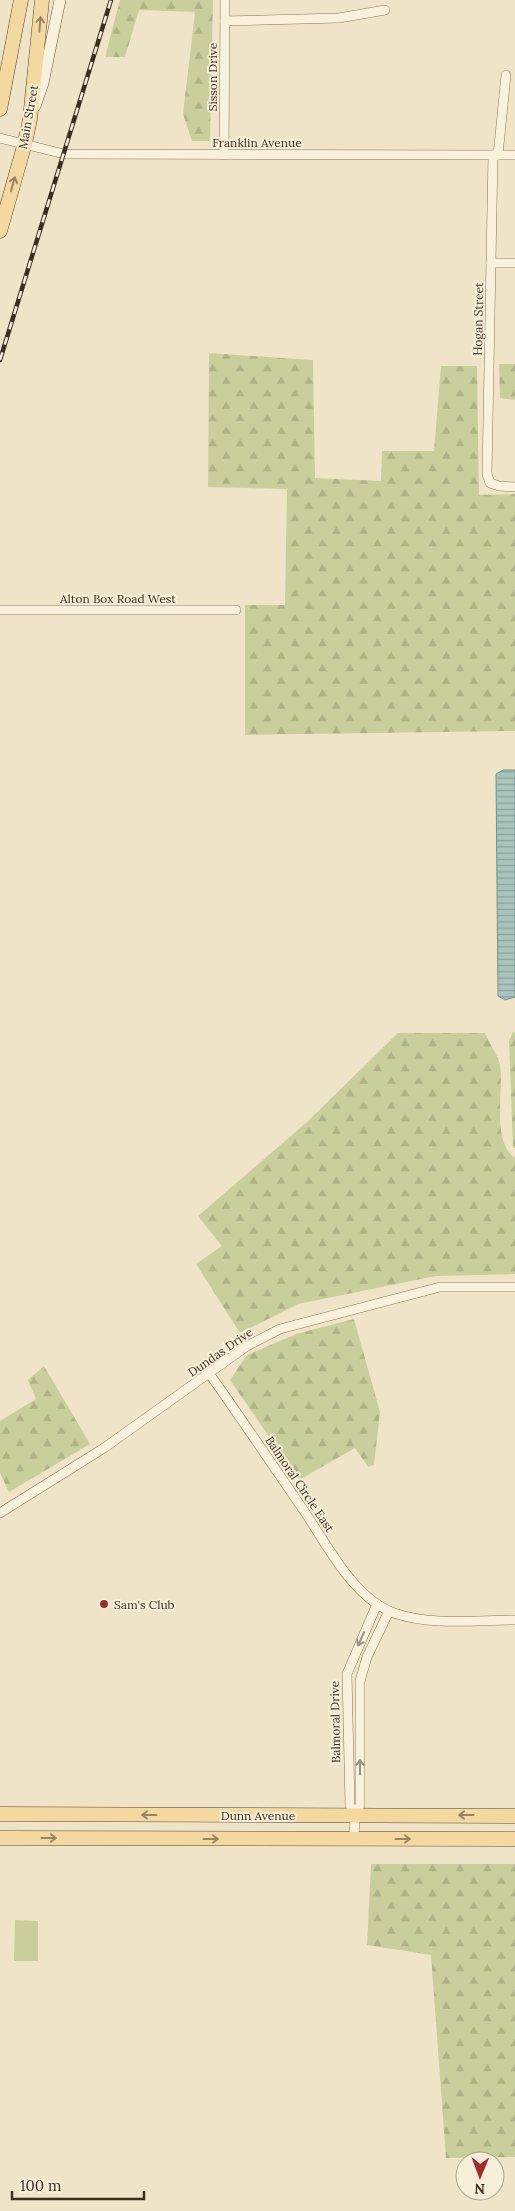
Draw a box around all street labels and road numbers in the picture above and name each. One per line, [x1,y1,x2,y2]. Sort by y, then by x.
street label: Sisson Drive [205,42,220,111]
street label: Main Street [15,83,41,150]
street label: Franklin Avenue [212,135,302,150]
street label: Hogan Street [470,282,486,356]
street label: Alton Box Road West [59,591,176,606]
street label: Dundas Drive [185,1324,256,1380]
street label: Balmoral Circle East [262,1433,338,1535]
street label: Balmoral Drive [327,1680,343,1763]
street label: Dunn Avenue [221,1808,296,1823]

